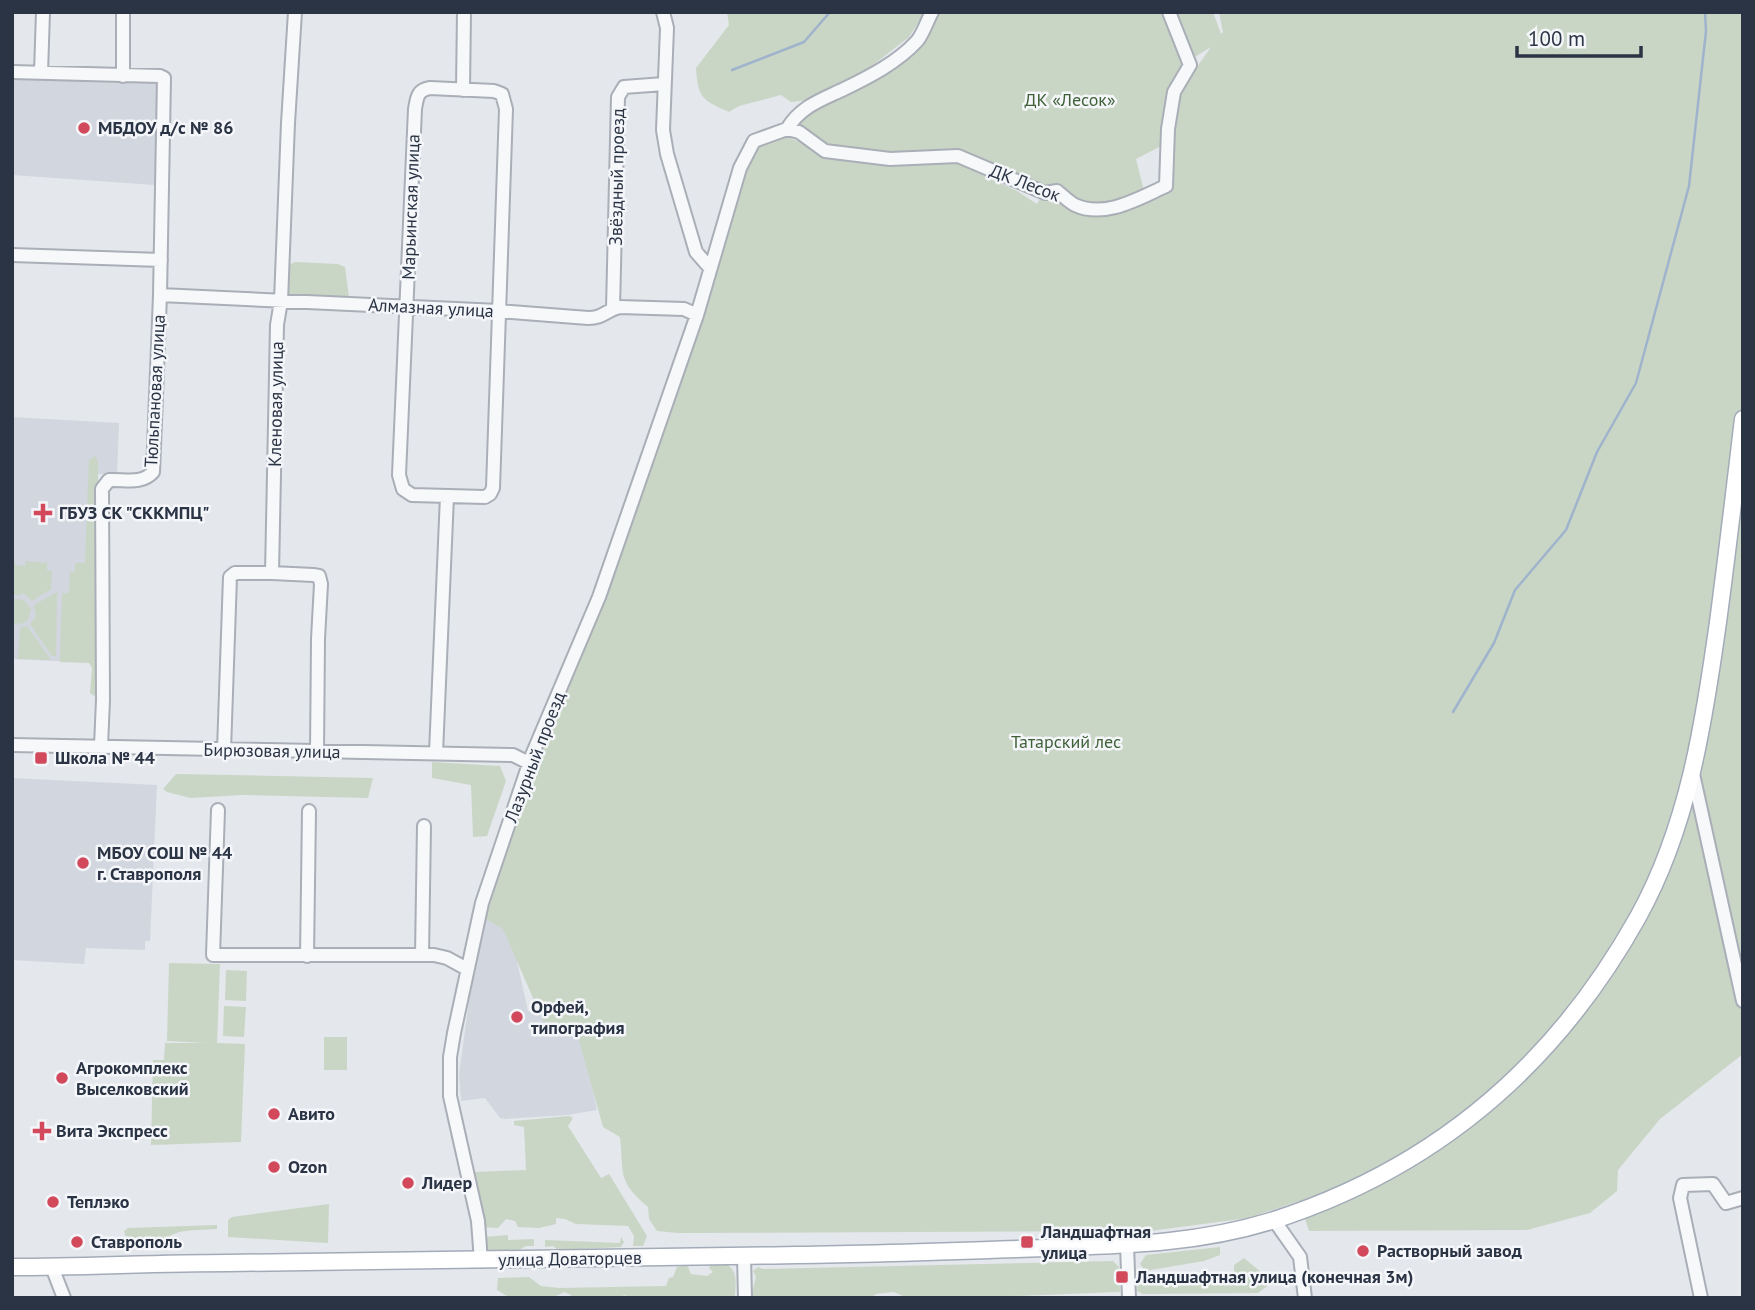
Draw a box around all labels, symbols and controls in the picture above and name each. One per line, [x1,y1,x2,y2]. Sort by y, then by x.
scale bar [1517,14,1641,58]
text: 100 m [1528,25,1585,52]
park label: ДК «Лесок» [1024,88,1116,111]
street label: Звёздный проезд [604,108,629,246]
place label: МБДОУ д/с № 86 [98,116,234,139]
marker: МБДОУ д/с № 86 [76,120,92,136]
street label: Марьинская улица [396,134,425,280]
street label: ДК Лесок [987,159,1064,207]
street label: Алмазная улица [368,293,494,322]
street label: Тюльпановая улица [139,314,170,468]
street label: Кленовая улица [263,341,288,467]
place label: ГБУЗ СК "СККМПЦ" [59,501,209,524]
marker: ГБУЗ СК "СККМПЦ" [33,503,53,523]
street label: Лазурный проезд [499,688,570,826]
park label: Татарский лес [1011,730,1121,753]
street label: Бирюзовая улица [203,738,341,763]
place label: Школа № 44 [55,746,155,769]
marker: Школа № 44 [33,750,49,766]
place label: МБОУ СОШ № 44 г. Ставрополя [97,841,232,885]
marker: МБОУ СОШ № 44 г. Ставрополя [75,855,91,871]
place label: Орфей, типография [531,995,624,1039]
marker: Орфей, типография [509,1009,525,1025]
place label: Агрокомплекс Выселковский [76,1056,189,1100]
marker: Агрокомплекс Выселковский [54,1070,70,1086]
place label: Авито [288,1102,335,1125]
marker: Авито [266,1106,282,1122]
place label: Вита Экспресс [56,1119,168,1142]
marker: Вита Экспресс [34,1123,50,1139]
place label: Ozon [288,1155,327,1178]
marker: Ozon [266,1159,282,1175]
place label: Лидер [421,1171,472,1194]
marker: Лидер [400,1175,416,1191]
place label: Теплэко [67,1190,130,1213]
marker: Теплэко [45,1194,61,1210]
place label: Ландшафтная улица [1040,1220,1151,1264]
place label: Ставрополь [91,1230,182,1253]
marker: Ставрополь [69,1234,85,1250]
marker: Ландшафтная улица [1019,1234,1035,1250]
place label: Растворный завод [1377,1239,1522,1262]
marker: Растворный завод [1355,1243,1371,1259]
street label: улица Доваторцев [498,1246,642,1271]
place label: Ландшафтная улица (конечная 3м) [1135,1265,1413,1288]
marker: Ландшафтная улица (конечная 3м) [1114,1269,1130,1285]

